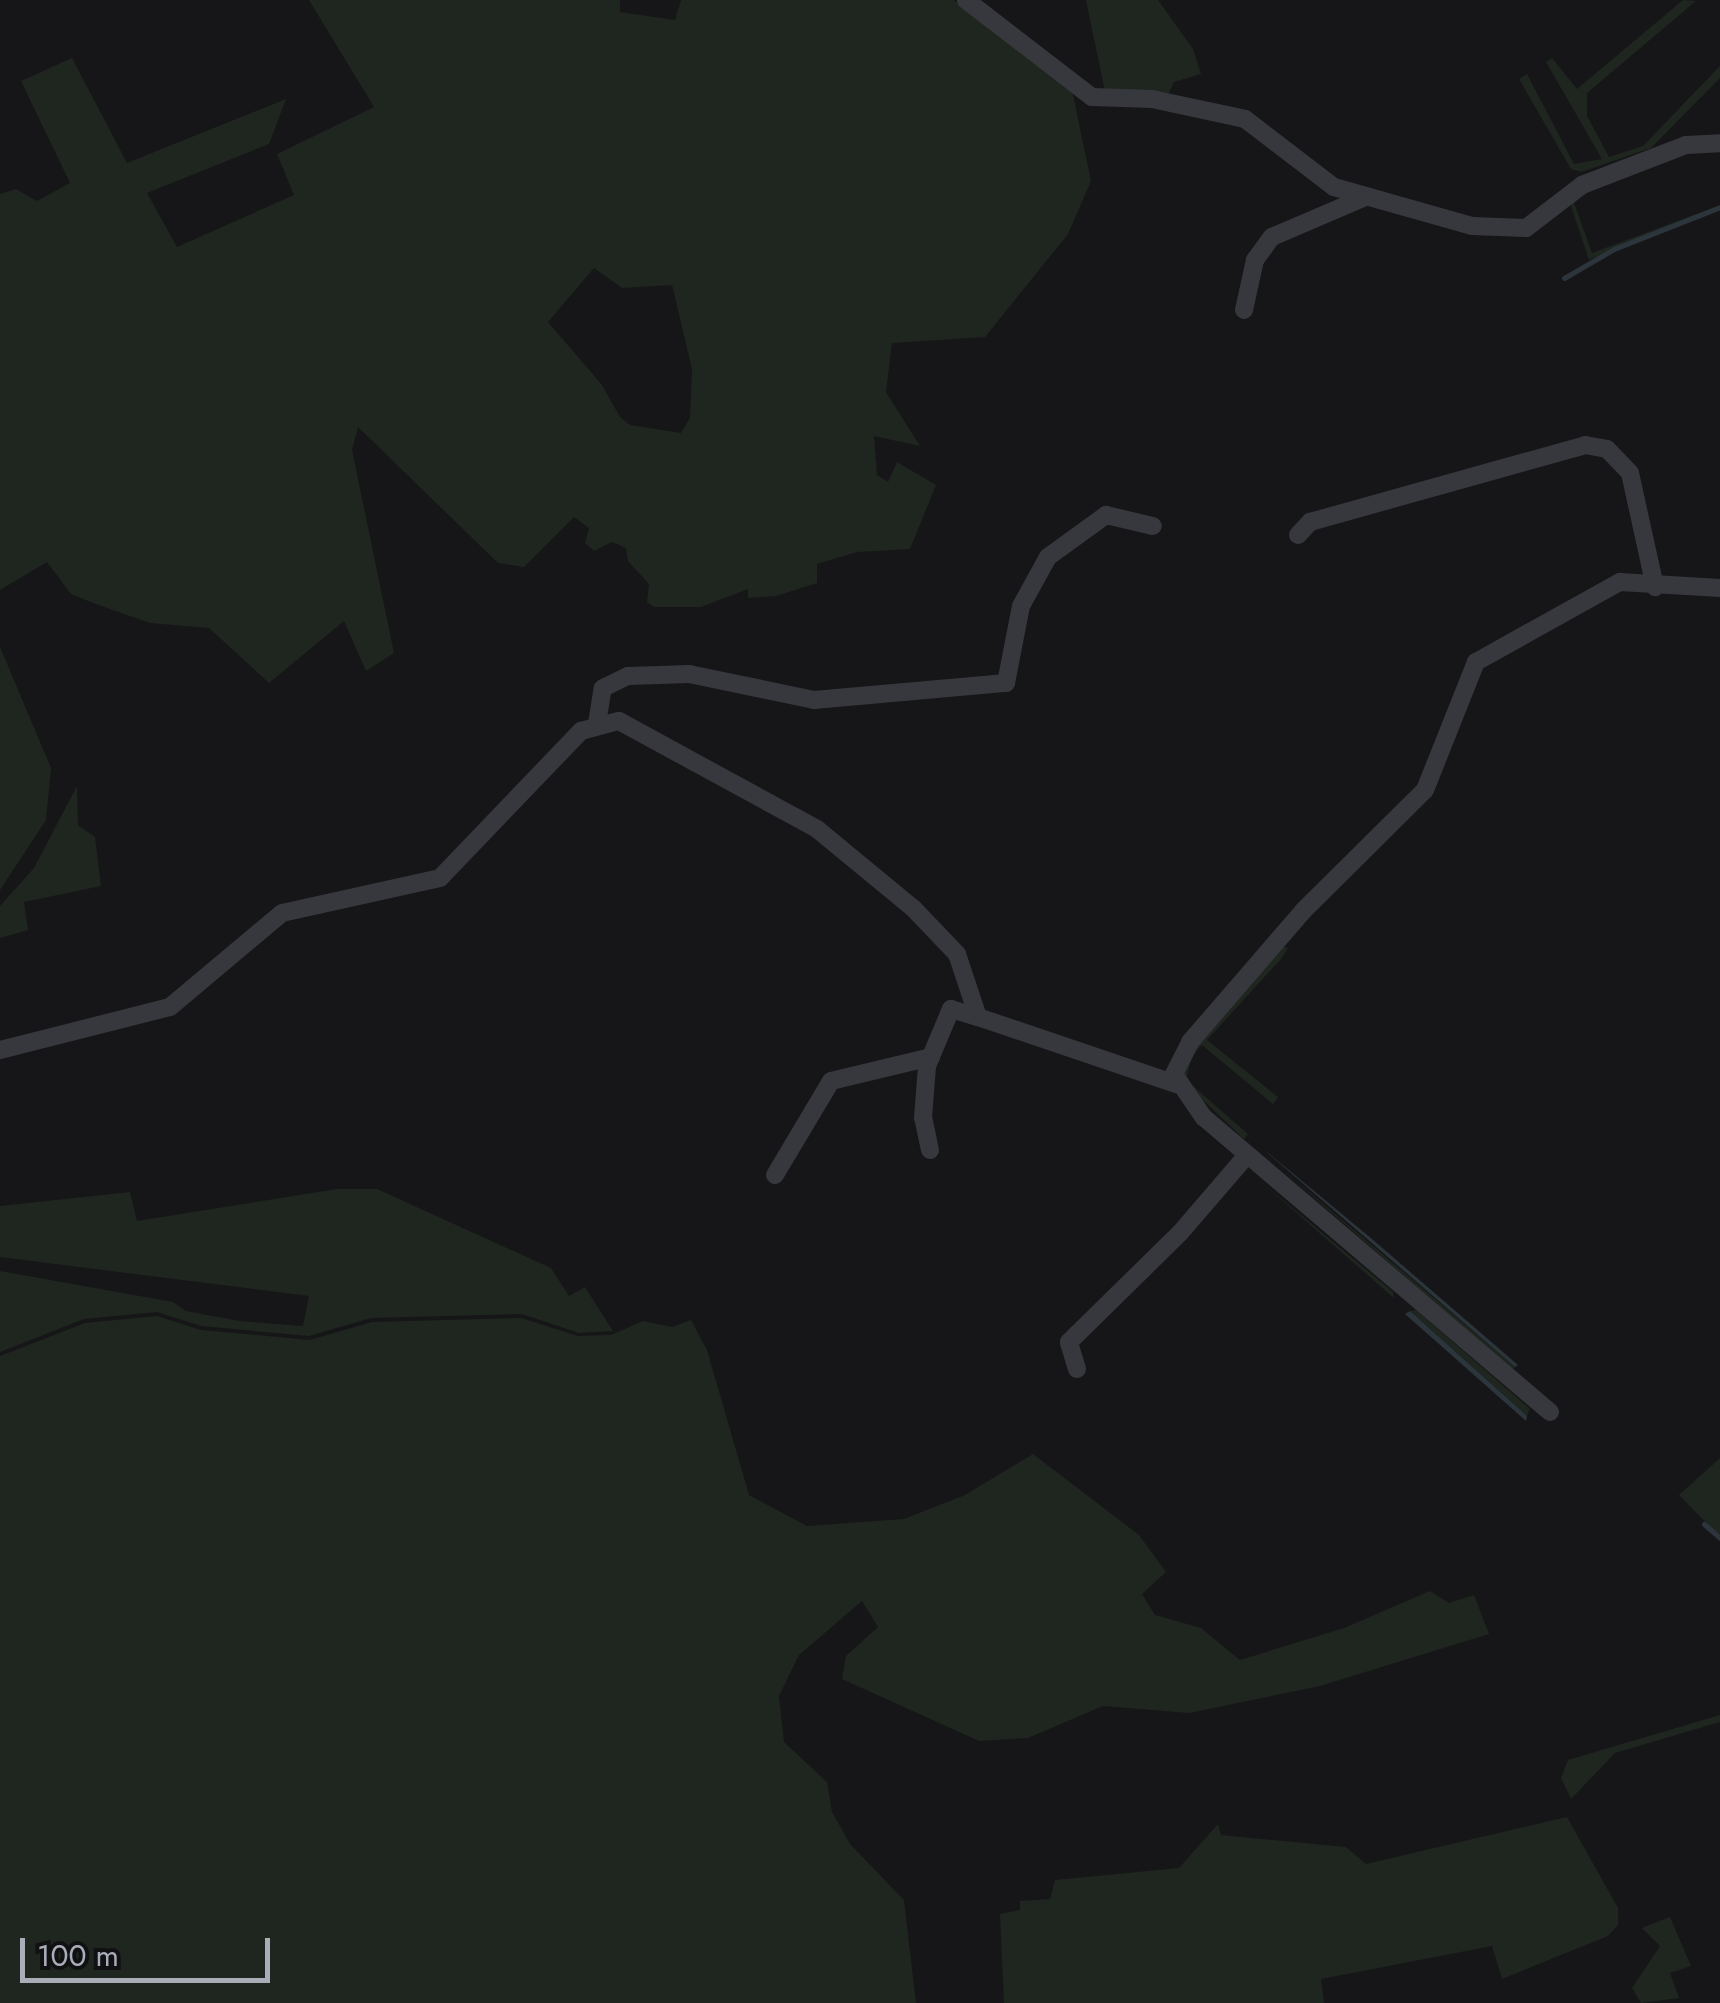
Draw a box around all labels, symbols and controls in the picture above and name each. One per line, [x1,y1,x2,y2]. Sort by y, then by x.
scale bar [25,1918,275,1980]
text: 100 m [37,1934,119,1977]

